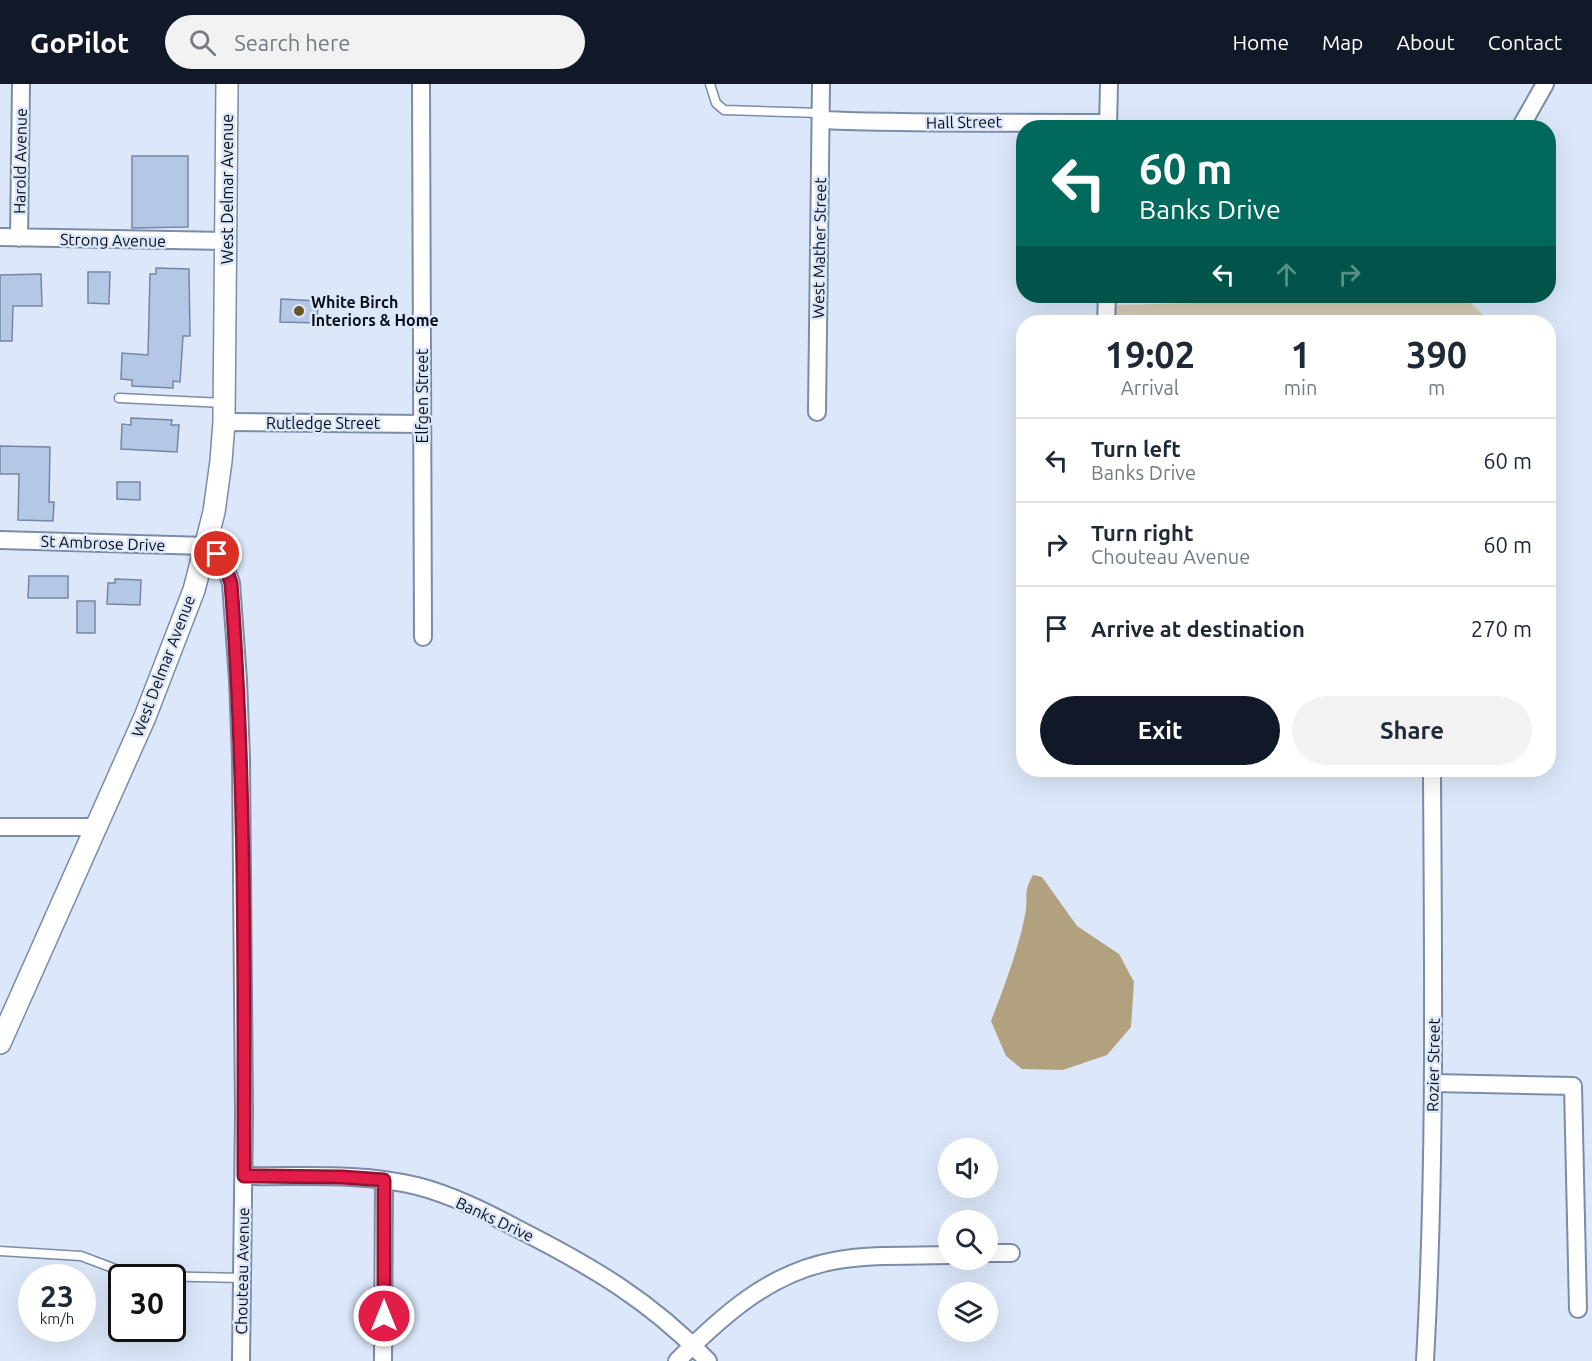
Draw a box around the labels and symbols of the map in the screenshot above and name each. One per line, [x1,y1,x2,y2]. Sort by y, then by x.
street label: Harold Avenue [10,108,30,214]
street label: Hall Street [926,112,1003,132]
street label: West Delmar Avenue [218,114,236,264]
street label: West Mather Street [809,177,829,319]
street label: Strong Avenue [60,230,166,250]
place label: White Birch Interiors & Home [311,293,439,329]
marker: White Birch Interiors & Home [292,304,306,318]
street label: Elfgen Street [413,348,431,443]
street label: Rutledge Street [266,414,381,432]
pin [191,528,242,579]
street label: St Ambrose Drive [40,532,166,554]
street label: West Delmar Avenue [128,593,198,739]
street label: Rozier Street [1423,1017,1443,1112]
street label: Banks Drive [453,1193,537,1245]
street label: Chouteau Avenue [232,1207,252,1335]
speed limit sign: 30 [108,1264,186,1342]
position arrow [352,1284,416,1348]

